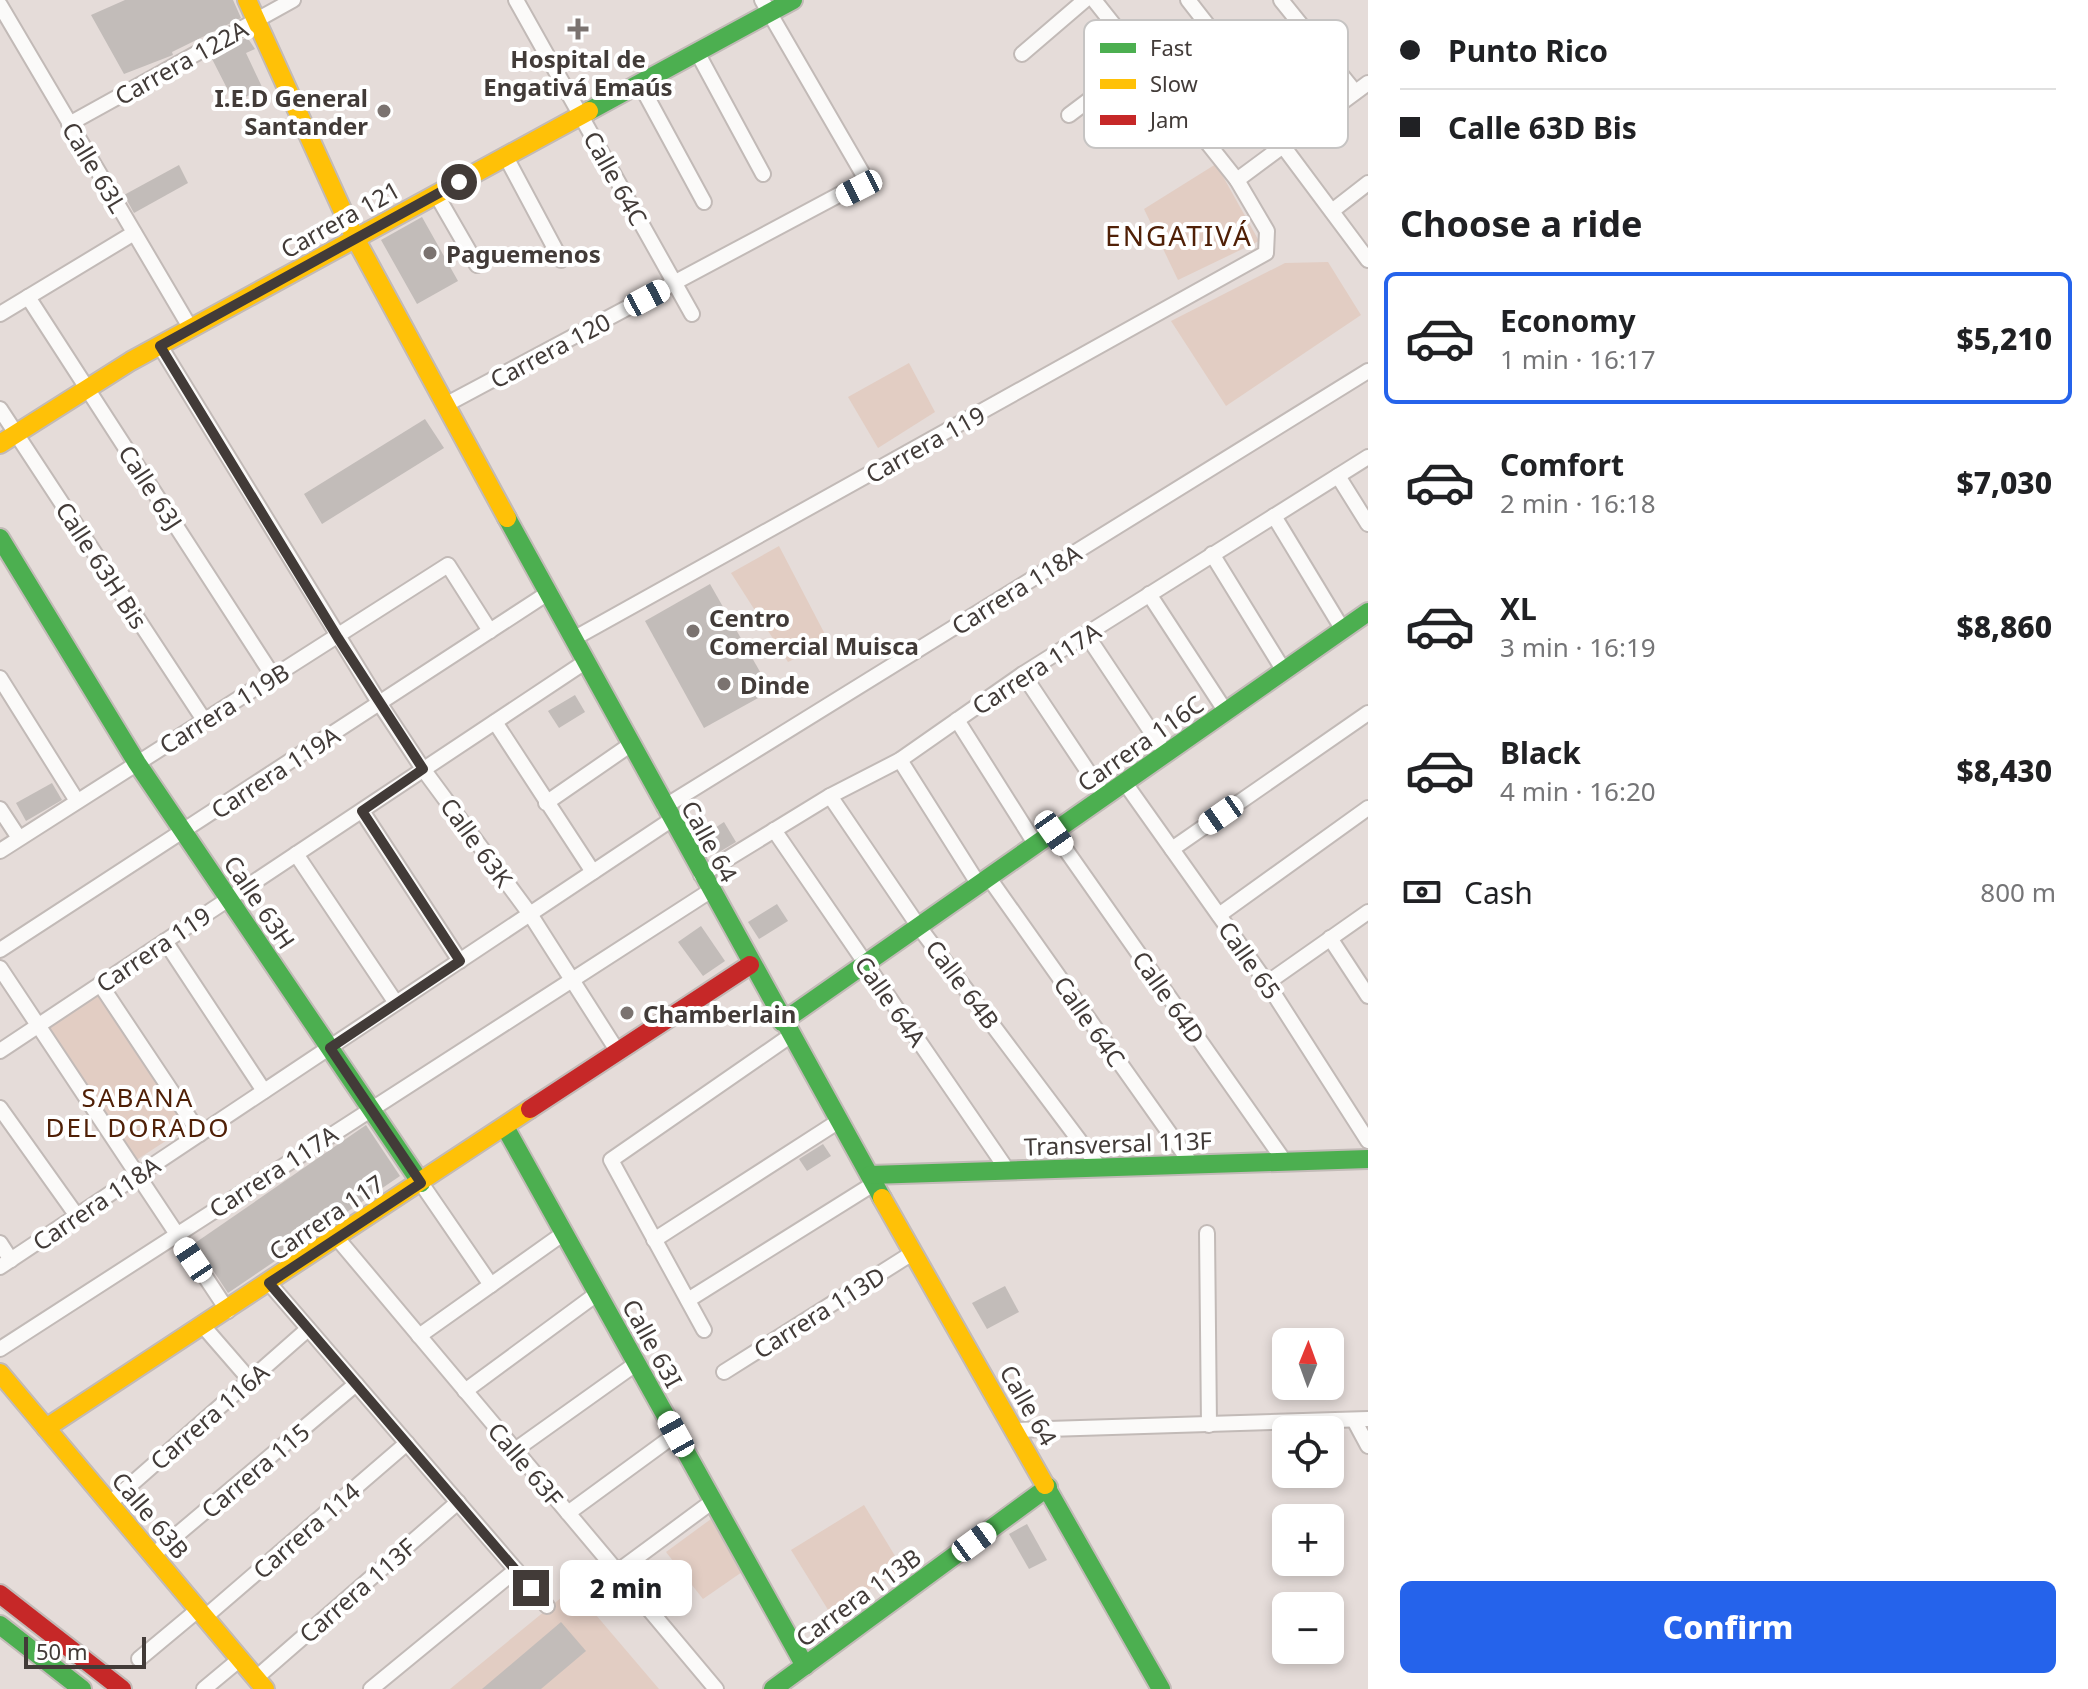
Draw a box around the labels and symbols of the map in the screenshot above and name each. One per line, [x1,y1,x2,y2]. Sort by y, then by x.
street label: Carrera 122A [109,12,254,112]
marker: Hospital de Engativá Emaús [567,18,589,40]
legend [1084,20,1348,148]
text: Fast [1150,32,1192,62]
place label: Hospital de Engativá Emaús [483,42,673,103]
text: Slow [1150,68,1199,98]
place label: I.E.D General Santander [215,81,368,142]
marker: I.E.D General Santander [375,102,393,120]
text: Jam [1148,104,1189,134]
street label: Calle 63L [55,115,135,219]
street label: Calle 64C [576,125,656,231]
route start [441,164,477,200]
car [832,166,886,210]
street label: Carrera 121 [274,173,406,265]
district label: ENGATIVÁ [1105,216,1253,254]
place label: Paguemenos [446,237,601,270]
marker: Paguemenos [421,244,439,262]
car [620,276,674,320]
street label: Carrera 120 [484,304,616,396]
street label: Carrera 119 [859,398,991,490]
street label: Calle 63J [111,438,191,536]
street label: Calle 63H Bis [49,495,155,635]
street label: Carrera 118A [945,536,1088,642]
place label: Centro Comercial Muisca [709,601,919,662]
street label: Carrera 117A [965,614,1107,722]
marker: Centro Comercial Muisca [684,622,702,640]
street label: Carrera 119B [153,655,295,761]
place label: Dinde [740,668,810,701]
marker: Dinde [715,675,733,693]
street label: Carrera 116C [1070,687,1210,799]
street label: Carrera 119A [204,718,346,826]
street label: Calle 63K [433,791,521,894]
car [1194,791,1248,839]
street label: Calle 64 [674,794,746,888]
car [1030,806,1078,860]
street label: Calle 63H [217,849,303,955]
street label: Carrera 119 [89,898,217,1000]
street label: Calle 65 [1211,914,1289,1006]
street label: Calle 64B [919,933,1007,1035]
street label: Calle 64D [1125,944,1213,1050]
street label: Calle 64A [848,949,935,1053]
street label: Calle 64C [1047,969,1133,1073]
place label: Chamberlain [643,997,796,1030]
marker: Chamberlain [618,1004,636,1022]
district label: SABANA DEL DORADO [45,1079,231,1145]
street label: Carrera 117A [203,1119,343,1223]
street label: Transversal 113F [1023,1123,1213,1163]
street label: Carrera 118A [26,1148,167,1258]
street label: Carrera 117 [263,1168,389,1266]
car [170,1233,216,1287]
street label: Carrera 113D [747,1258,891,1366]
street label: Calle 63I [615,1293,691,1393]
north arrow [1272,1328,1344,1400]
street label: Carrera 116A [143,1355,276,1477]
street label: Calle 64 [993,1359,1065,1452]
car [654,1407,698,1461]
street label: Carrera 115 [194,1415,316,1525]
street label: Calle 63F [481,1415,571,1513]
street label: Calle 63B [105,1465,197,1565]
street label: Carrera 114 [245,1474,367,1586]
car [948,1518,1000,1566]
street label: Carrera 113F [292,1530,422,1650]
street label: Carrera 113B [789,1540,927,1654]
callout: 2 min [559,1560,691,1616]
route end [513,1570,549,1606]
scale bar [24,1633,146,1669]

